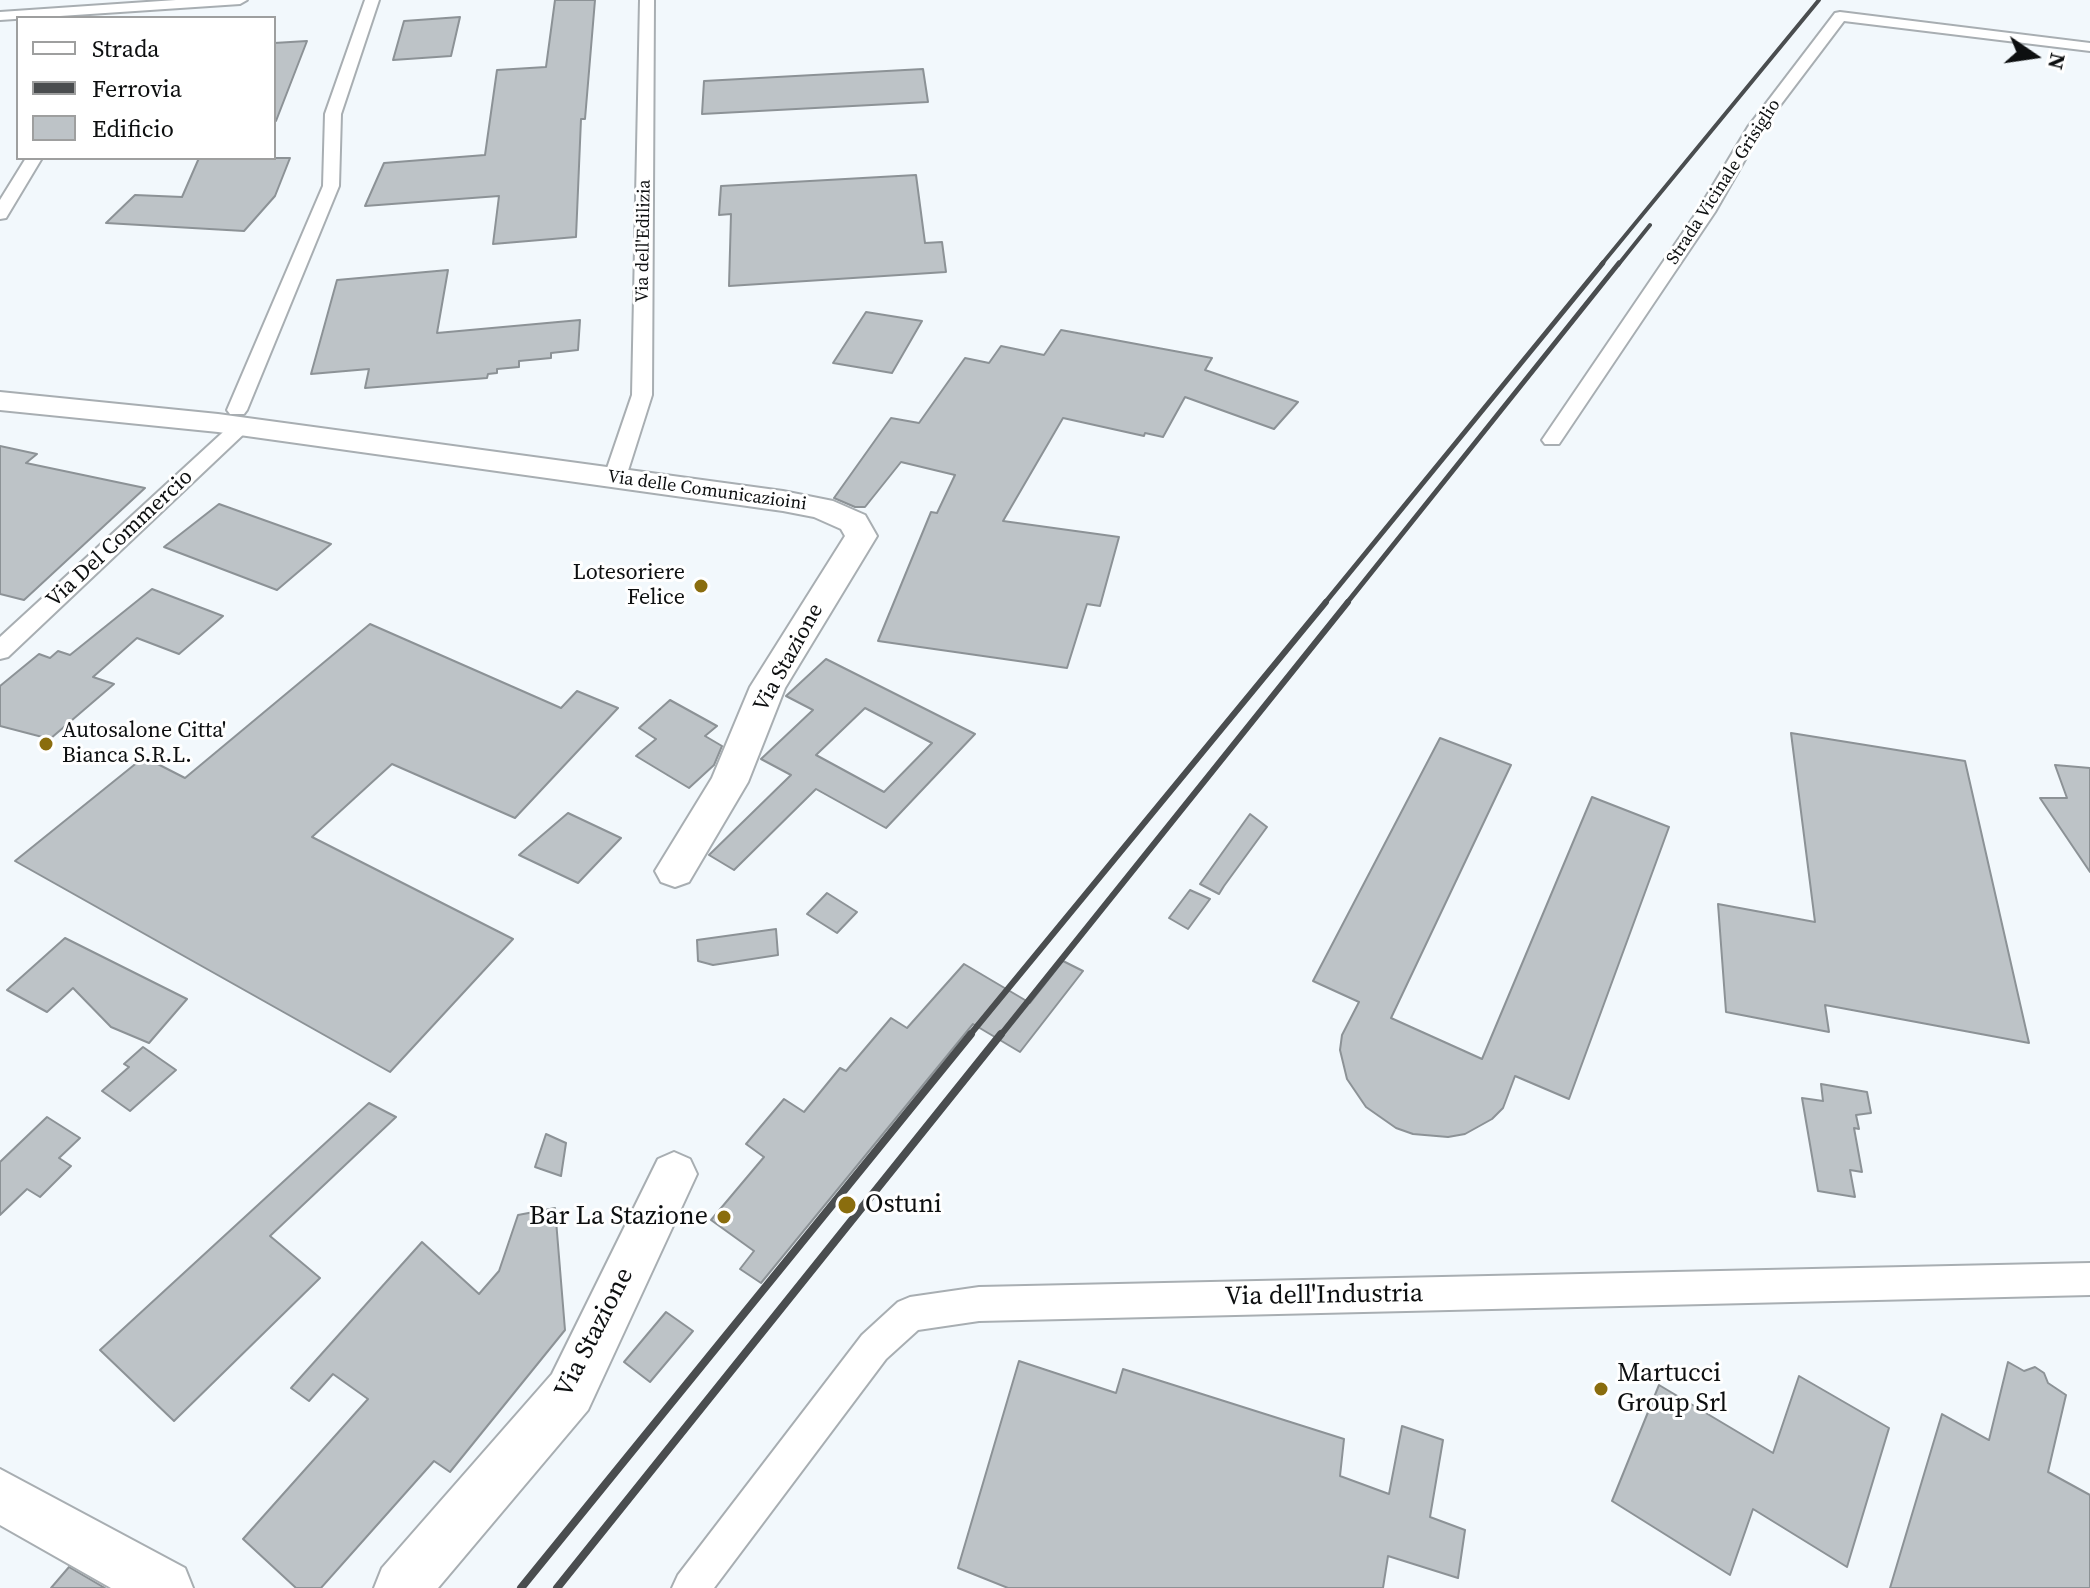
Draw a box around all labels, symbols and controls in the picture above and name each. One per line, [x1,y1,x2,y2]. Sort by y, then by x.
legend [16,16,276,160]
north arrow [1994,16,2074,96]
text: Strada [92,32,160,65]
text: N [2041,50,2074,73]
text: Ferrovia [92,72,182,105]
street label: Strada Vicinale Grisiglio [1662,95,1786,269]
text: Edificio [92,112,174,145]
street label: Via dell'Edilizia [632,179,656,303]
street label: Via Del Commercio [41,464,199,614]
street label: Via delle Comunicazioini [606,466,808,516]
place label: Lotesoriere Felice [573,560,685,612]
marker: Lotesoriere Felice [692,577,710,595]
street label: Via Stazione [748,599,830,717]
place label: Autosalone Citta' Bianca S.R.L. [62,718,226,770]
marker: Autosalone Citta' Bianca S.R.L. [37,735,55,753]
place label: Ostuni [865,1189,942,1221]
marker: Ostuni [836,1194,858,1216]
place label: Bar La Stazione [529,1201,708,1233]
marker: Bar La Stazione [715,1208,733,1226]
street label: Via Stazione [549,1263,641,1403]
street label: Via dell'Industria [1225,1279,1423,1313]
place label: Martucci Group Srl [1617,1358,1727,1420]
marker: Martucci Group Srl [1592,1380,1610,1398]

